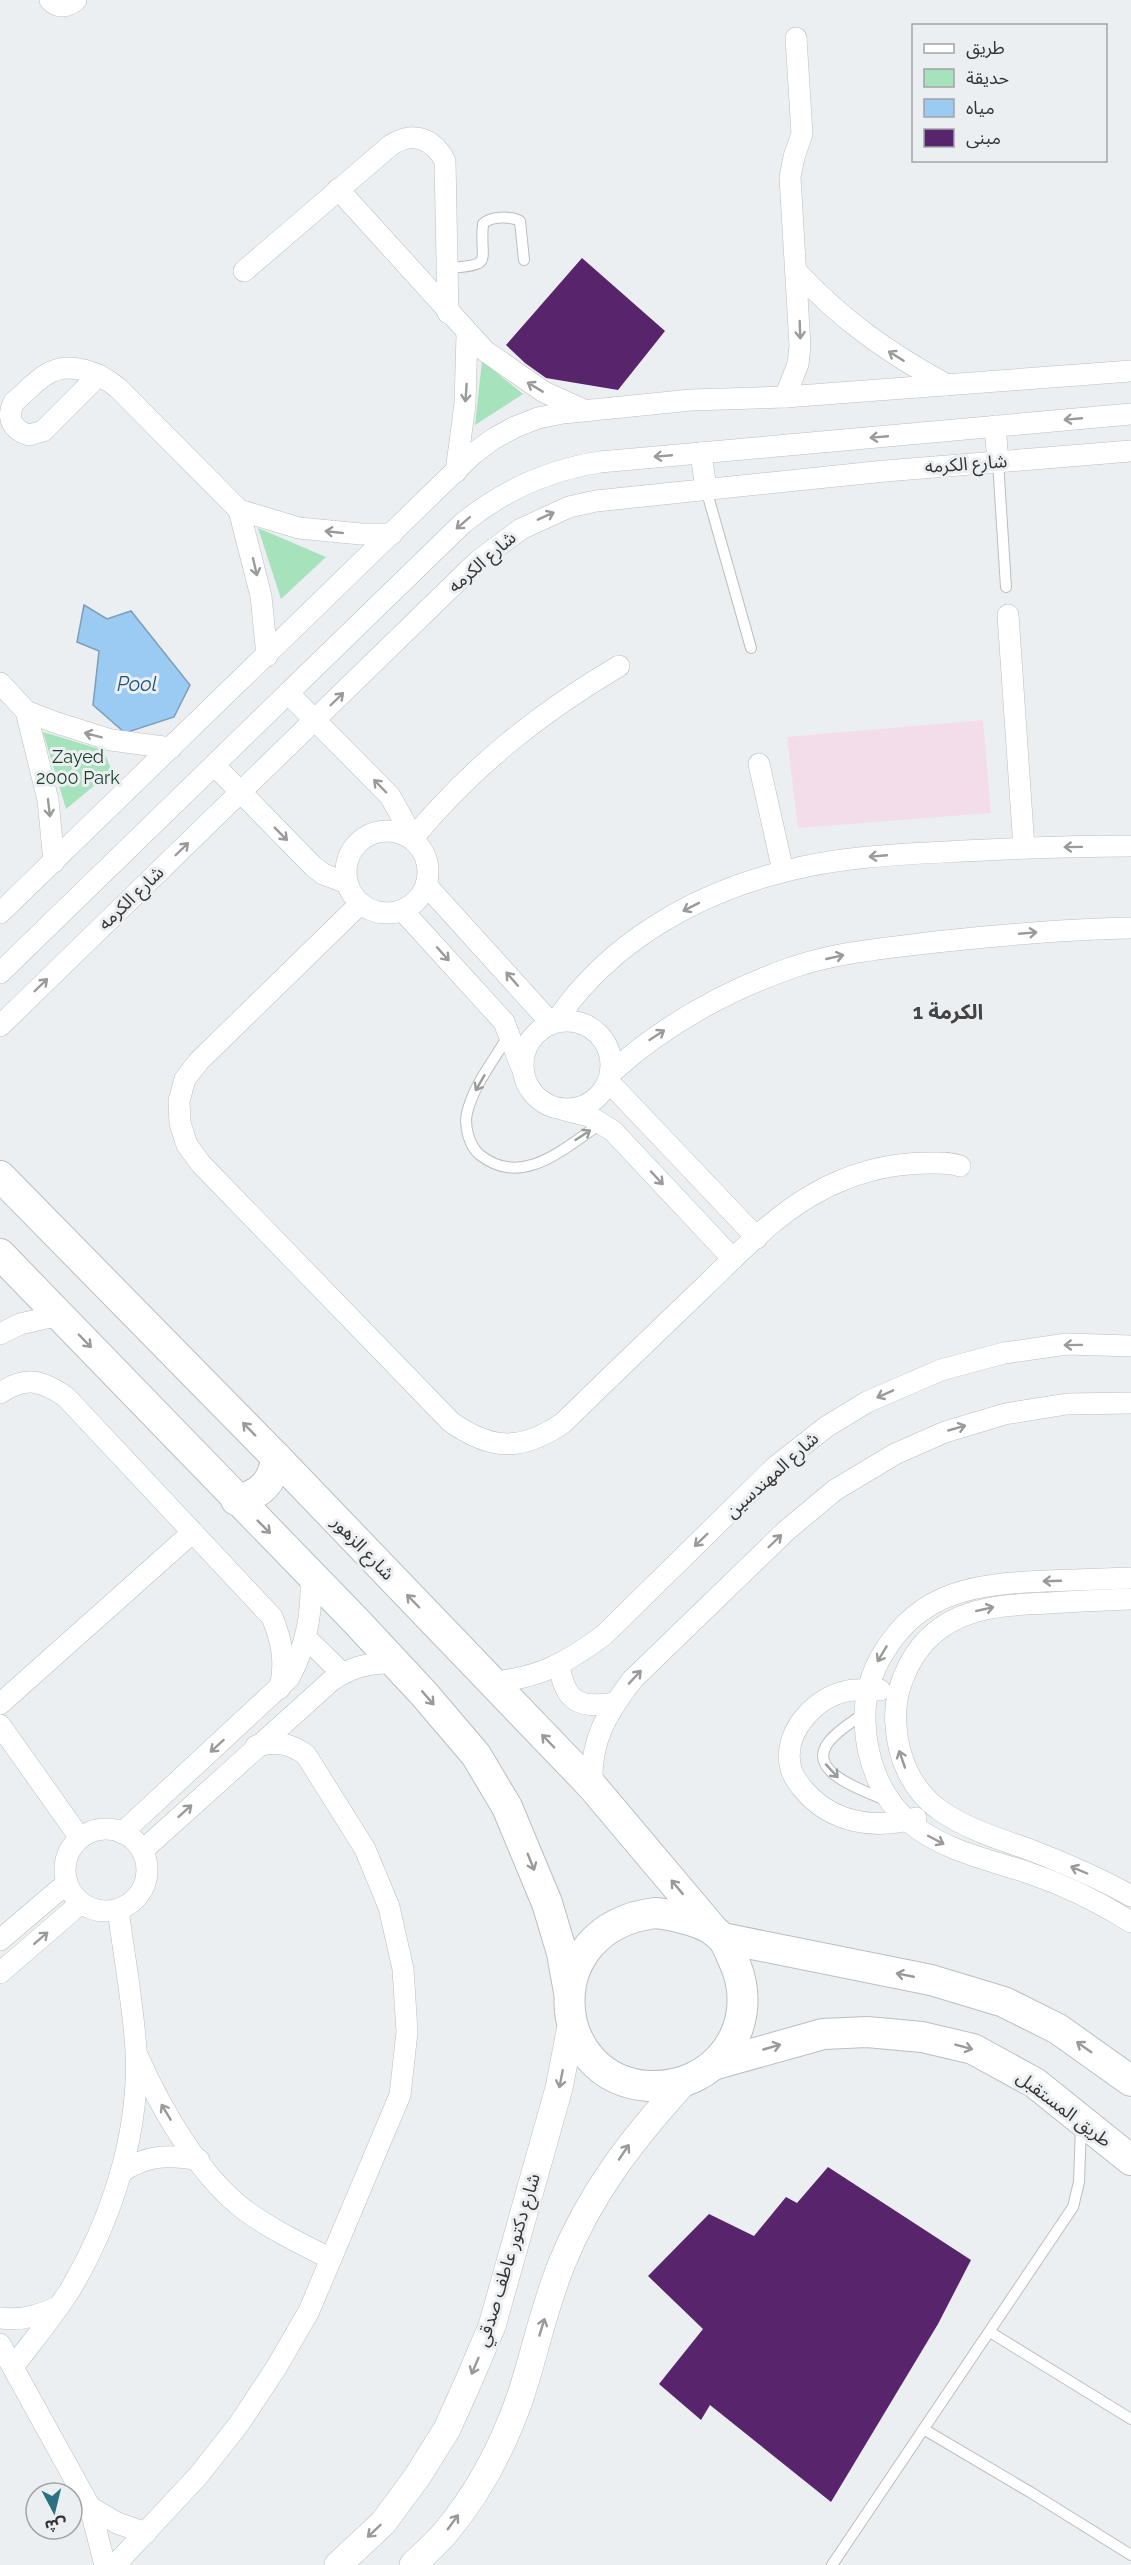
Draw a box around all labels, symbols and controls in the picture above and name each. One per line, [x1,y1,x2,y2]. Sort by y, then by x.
legend [912,24,1107,162]
text: طريق [966,37,1005,59]
text: حديقة [966,67,1009,88]
text: مياه [966,97,995,118]
text: مبنى [966,127,1001,149]
one-way arrow [794,319,805,339]
one-way arrow [888,350,905,362]
one-way arrow [527,380,544,392]
one-way arrow [460,382,471,402]
one-way arrow [1063,414,1083,425]
one-way arrow [869,432,889,443]
street label: شارع الكرمه [924,450,1008,481]
one-way arrow [654,451,674,462]
one-way arrow [536,510,554,522]
one-way arrow [456,516,471,530]
one-way arrow [324,526,344,537]
street label: شارع الكرمه [444,527,522,600]
one-way arrow [250,556,261,576]
water label: Pool [117,672,157,696]
one-way arrow [329,692,344,706]
one-way arrow [84,728,103,740]
park label: Zayed 2000 Park [36,746,120,788]
one-way arrow [373,778,387,793]
one-way arrow [44,798,55,818]
one-way arrow [274,826,289,841]
one-way arrow [1063,841,1083,853]
one-way arrow [174,842,189,856]
one-way arrow [868,851,888,862]
street label: شارع الكرمه [94,861,170,937]
one-way arrow [682,902,700,914]
one-way arrow [1018,927,1038,938]
one-way arrow [436,946,450,961]
one-way arrow [825,951,844,963]
one-way arrow [506,971,519,987]
one-way arrow [34,977,49,992]
district label: الكرمة 1 [913,999,983,1024]
one-way arrow [648,1029,665,1041]
one-way arrow [474,1074,485,1092]
one-way arrow [574,1128,591,1140]
one-way arrow [650,1171,664,1186]
one-way arrow [78,1334,92,1349]
one-way arrow [1063,1339,1083,1351]
one-way arrow [877,1389,895,1400]
one-way arrow [242,1422,257,1437]
one-way arrow [947,1422,966,1433]
street label: شارع المهندسين [721,1427,825,1525]
street label: شارع الزهور [324,1511,399,1587]
one-way arrow [256,1520,271,1535]
one-way arrow [693,1533,708,1547]
one-way arrow [768,1534,783,1548]
one-way arrow [1042,1576,1062,1587]
one-way arrow [406,1593,420,1608]
one-way arrow [974,1603,994,1614]
one-way arrow [876,1645,888,1662]
one-way arrow [628,1669,643,1684]
one-way arrow [421,1691,435,1706]
one-way arrow [541,1733,555,1748]
one-way arrow [210,1739,225,1753]
one-way arrow [896,1750,907,1769]
one-way arrow [824,1763,839,1778]
one-way arrow [177,1804,192,1818]
one-way arrow [927,1834,944,1846]
one-way arrow [526,1852,537,1871]
one-way arrow [1070,1864,1089,1875]
one-way arrow [670,1880,684,1895]
one-way arrow [33,1931,48,1945]
one-way arrow [895,1969,915,1980]
one-way arrow [762,2041,781,2052]
one-way arrow [954,2041,973,2053]
one-way arrow [1076,2041,1092,2053]
street label: طريق المستقبل [1012,2066,1116,2152]
one-way arrow [555,2069,566,2088]
one-way arrow [159,2104,171,2121]
one-way arrow [619,2144,631,2161]
street label: شارع دكتور عاطف صدقي [471,2171,548,2350]
one-way arrow [537,2318,548,2337]
one-way arrow [469,2356,480,2375]
north arrow [24,2481,84,2541]
text: ش [44,2515,68,2536]
one-way arrow [447,2515,459,2531]
one-way arrow [367,2524,382,2538]

